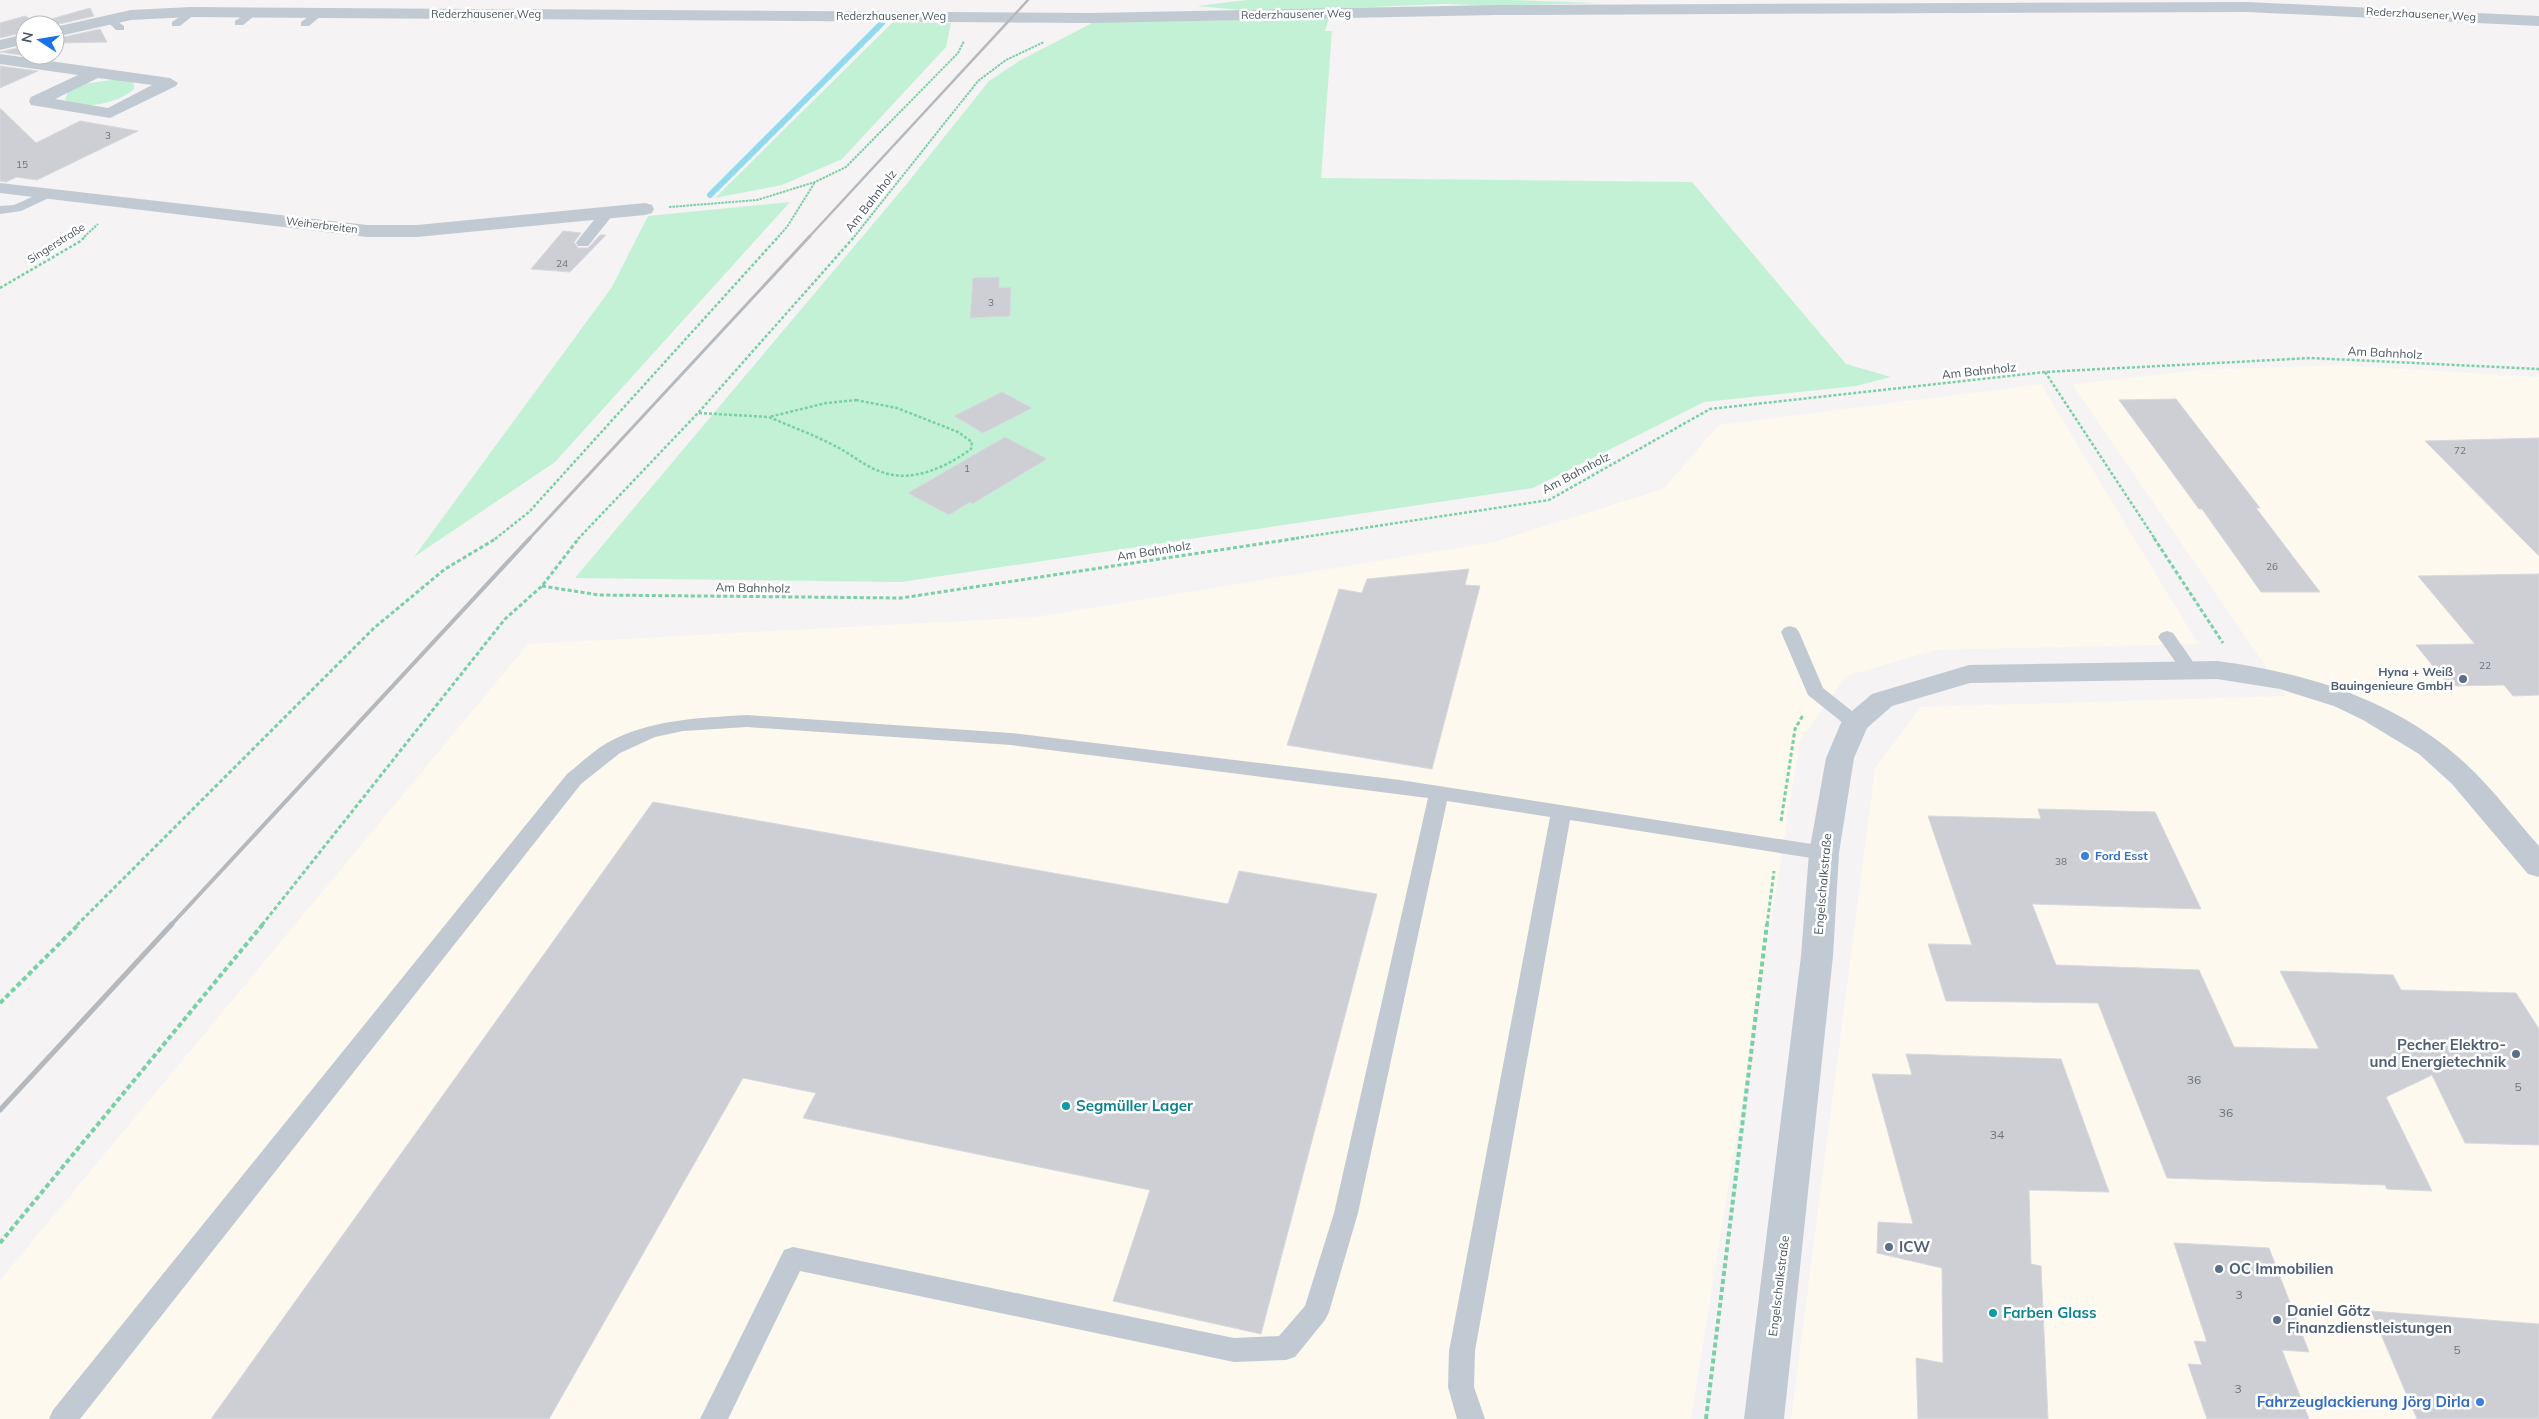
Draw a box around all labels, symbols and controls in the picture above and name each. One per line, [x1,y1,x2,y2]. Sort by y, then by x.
street label: Rederzhausener Weg [2366,4,2476,24]
street label: Rederzhausener Weg [1241,6,1351,22]
street label: Rederzhausener Weg [431,7,541,21]
street label: Rederzhausener Weg [836,9,946,23]
north arrow [15,15,65,65]
text: N [17,30,37,44]
house number: 3 [105,129,111,142]
house number: 15 [16,158,28,171]
street label: Am Bahnholz [842,167,900,235]
street label: Weiherbreiten [285,214,359,236]
street label: Singerstraße [25,220,87,266]
house number: 24 [556,257,568,270]
house number: 3 [988,296,994,309]
street label: Am Bahnholz [2347,343,2423,362]
street label: Am Bahnholz [1941,359,2017,382]
house number: 72 [2454,444,2466,457]
street label: Am Bahnholz [1539,448,1612,497]
house number: 1 [964,462,970,475]
street label: Am Bahnholz [1116,537,1192,564]
house number: 26 [2266,560,2278,573]
street label: Am Bahnholz [715,579,791,596]
house number: 22 [2479,659,2491,672]
place label: Hyna + Weiß Bauingenieure GmbH [2331,664,2453,693]
marker: Hyna + Weiß Bauingenieure GmbH [2457,673,2469,685]
street label: Engelschalkstraße [1811,833,1834,935]
place label: Ford Esst [2095,848,2148,863]
marker: Ford Esst [2079,850,2091,862]
house number: 38 [2055,855,2067,868]
place label: Pecher Elektro- und Energietechnik [2370,1035,2507,1071]
marker: Pecher Elektro- und Energietechnik [2510,1048,2522,1060]
house number: 36 [2187,1072,2201,1087]
house number: 5 [2514,1079,2522,1094]
place label: Segmüller Lager [1076,1096,1193,1115]
marker: Segmüller Lager [1060,1100,1072,1112]
house number: 36 [2219,1105,2233,1120]
house number: 34 [1990,1127,2004,1142]
street label: Engelschalkstraße [1765,1235,1792,1337]
place label: ICW [1899,1237,1930,1256]
marker: ICW [1883,1241,1895,1253]
place label: OC Immobilien [2229,1259,2334,1278]
marker: OC Immobilien [2213,1263,2225,1275]
house number: 3 [2235,1287,2243,1302]
place label: Daniel Götz Finanzdienstleistungen [2287,1301,2452,1337]
place label: Farben Glass [2003,1303,2097,1322]
marker: Farben Glass [1987,1307,1999,1319]
marker: Daniel Götz Finanzdienstleistungen [2271,1314,2283,1326]
house number: 5 [2453,1342,2461,1357]
house number: 3 [2234,1381,2242,1396]
place label: Fahrzeuglackierung Jörg Dirla [2257,1392,2470,1411]
marker: Fahrzeuglackierung Jörg Dirla [2474,1396,2486,1408]

